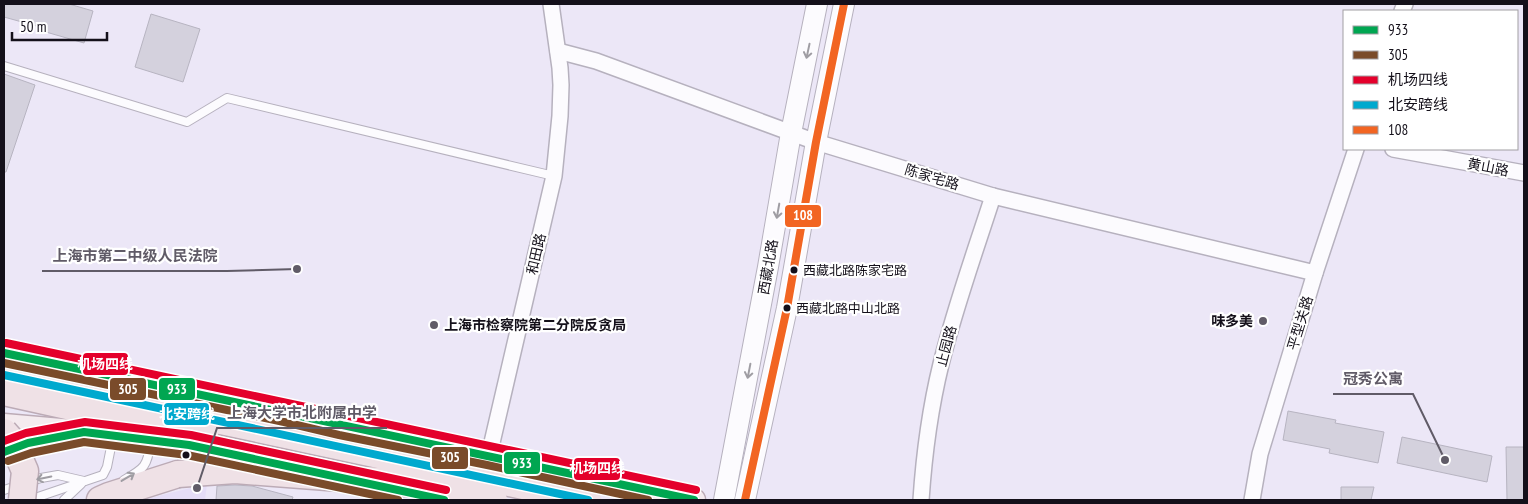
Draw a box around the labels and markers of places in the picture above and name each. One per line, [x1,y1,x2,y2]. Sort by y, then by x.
callout: 上海市第二中级人民法院 [42,241,227,271]
place label: 西藏北路陈家宅路 [803,262,907,279]
marker: 西藏北路陈家宅路 [789,265,799,275]
place label: 西藏北路中山北路 [796,300,900,317]
marker: 西藏北路中山北路 [782,303,792,313]
place label: 味多美 [1211,312,1253,330]
marker: 味多美 [1257,315,1269,327]
place label: 上海市检察院第二分院反贪局 [444,316,626,334]
marker: 上海市检察院第二分院反贪局 [428,319,440,331]
callout: 冠秀公寓 [1333,364,1413,394]
callout: 上海大学市北附属中学 [217,398,387,428]
unlabelled marker [181,450,191,460]

